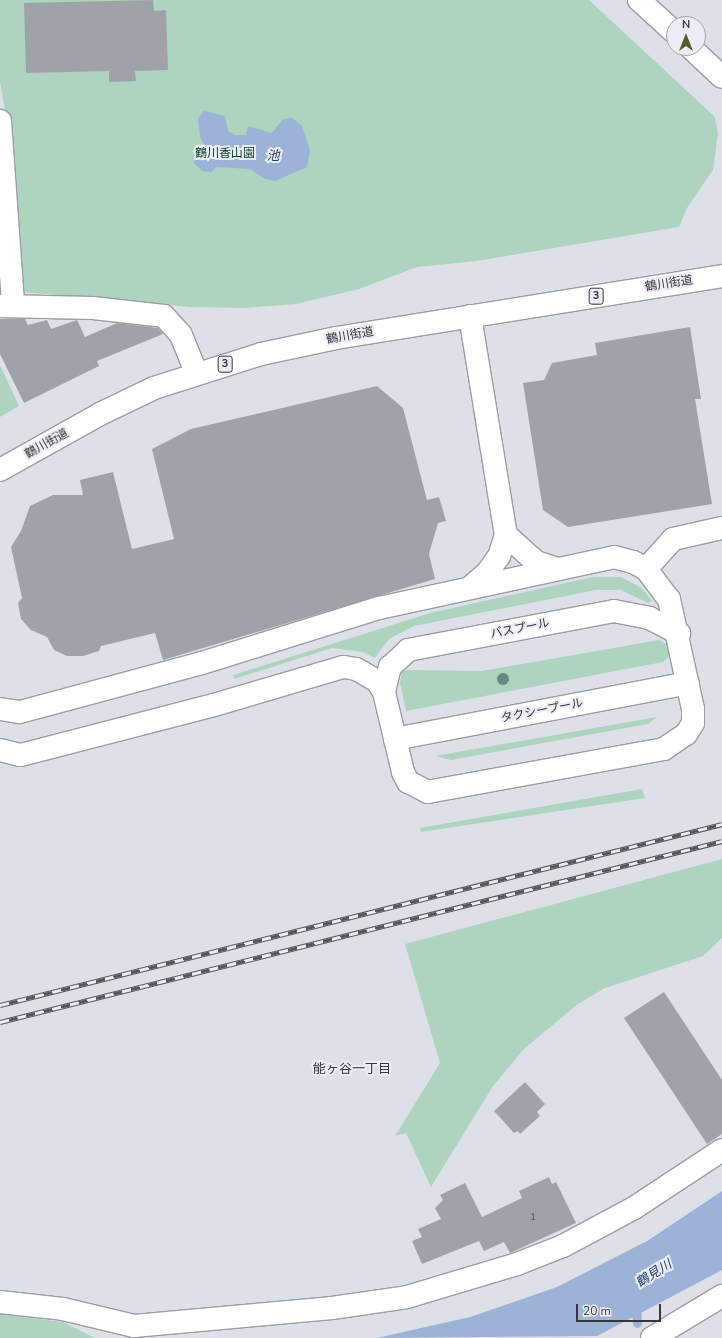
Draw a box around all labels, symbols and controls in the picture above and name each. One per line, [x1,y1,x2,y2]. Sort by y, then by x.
north arrow [666,16,706,56]
text: N [682,17,690,32]
park label: 鶴川香山園 [195,147,255,161]
water label: 池 [267,148,279,164]
street label: 鶴川街道 [644,273,694,295]
road number: 3 [588,287,604,305]
street label: 鶴川街道 [325,325,375,347]
road number: 3 [217,355,233,373]
street label: 鶴川街道 [23,426,71,462]
street label: バスプール [489,616,551,642]
street label: タクシープール [499,696,585,726]
district label: 能ヶ谷一丁目 [313,1061,391,1077]
house number: 1 [530,1212,536,1224]
water label: 鶴見川 [633,1257,675,1291]
scale bar [578,1296,663,1322]
text: 20 m [583,1303,611,1319]

